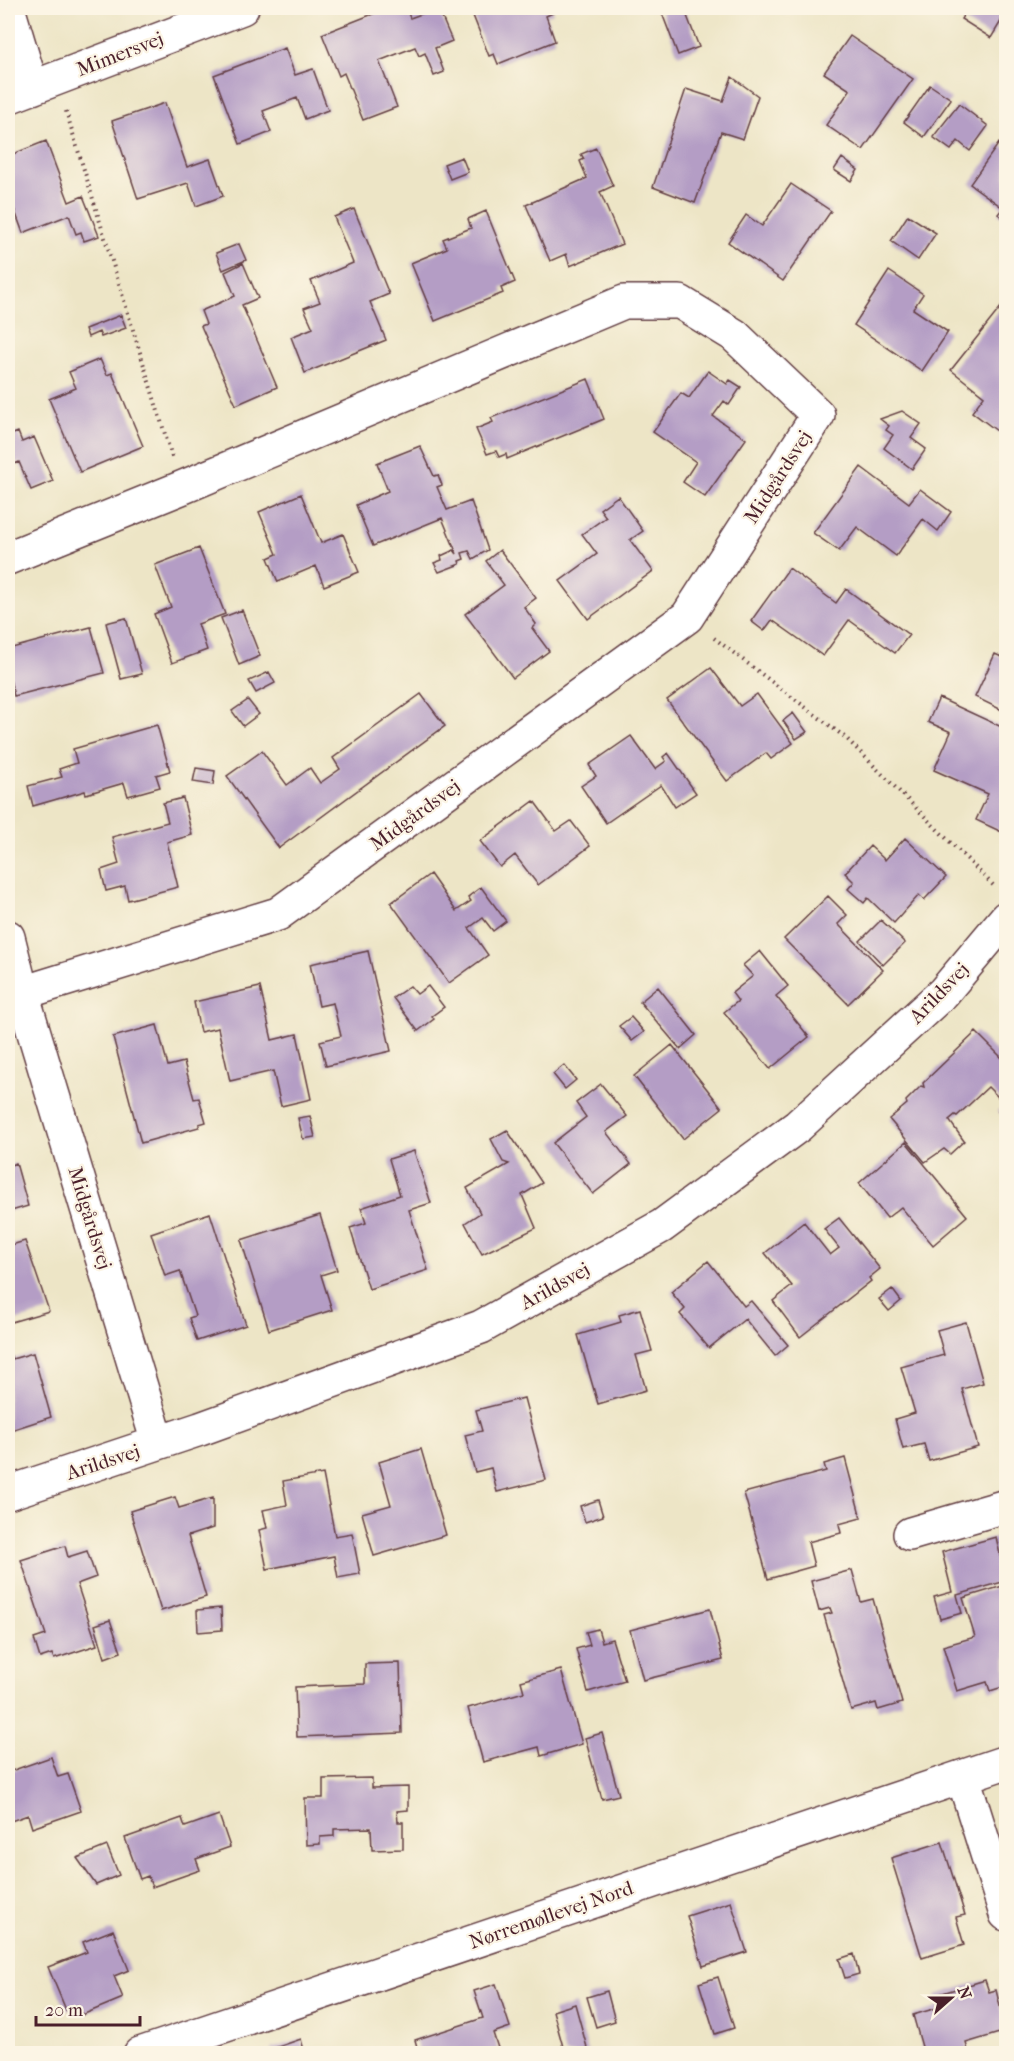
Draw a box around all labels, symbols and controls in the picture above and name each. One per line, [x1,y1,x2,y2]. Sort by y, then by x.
street label: Mimersvej [73,27,167,81]
street label: Midgårdsvej [739,426,817,528]
street label: Midgårdsvej [365,775,465,855]
street label: Arildsvej [904,958,974,1029]
street label: Midgårdsvej [63,1164,117,1272]
street label: Arildsvej [515,1258,594,1315]
street label: Arildsvej [63,1439,143,1485]
street label: Nørremøllevej Nord [466,1876,637,1954]
north arrow [921,1968,981,2028]
text: N [953,1984,976,2003]
scale bar [36,1989,140,2027]
text: 20 m [45,2000,83,2021]

